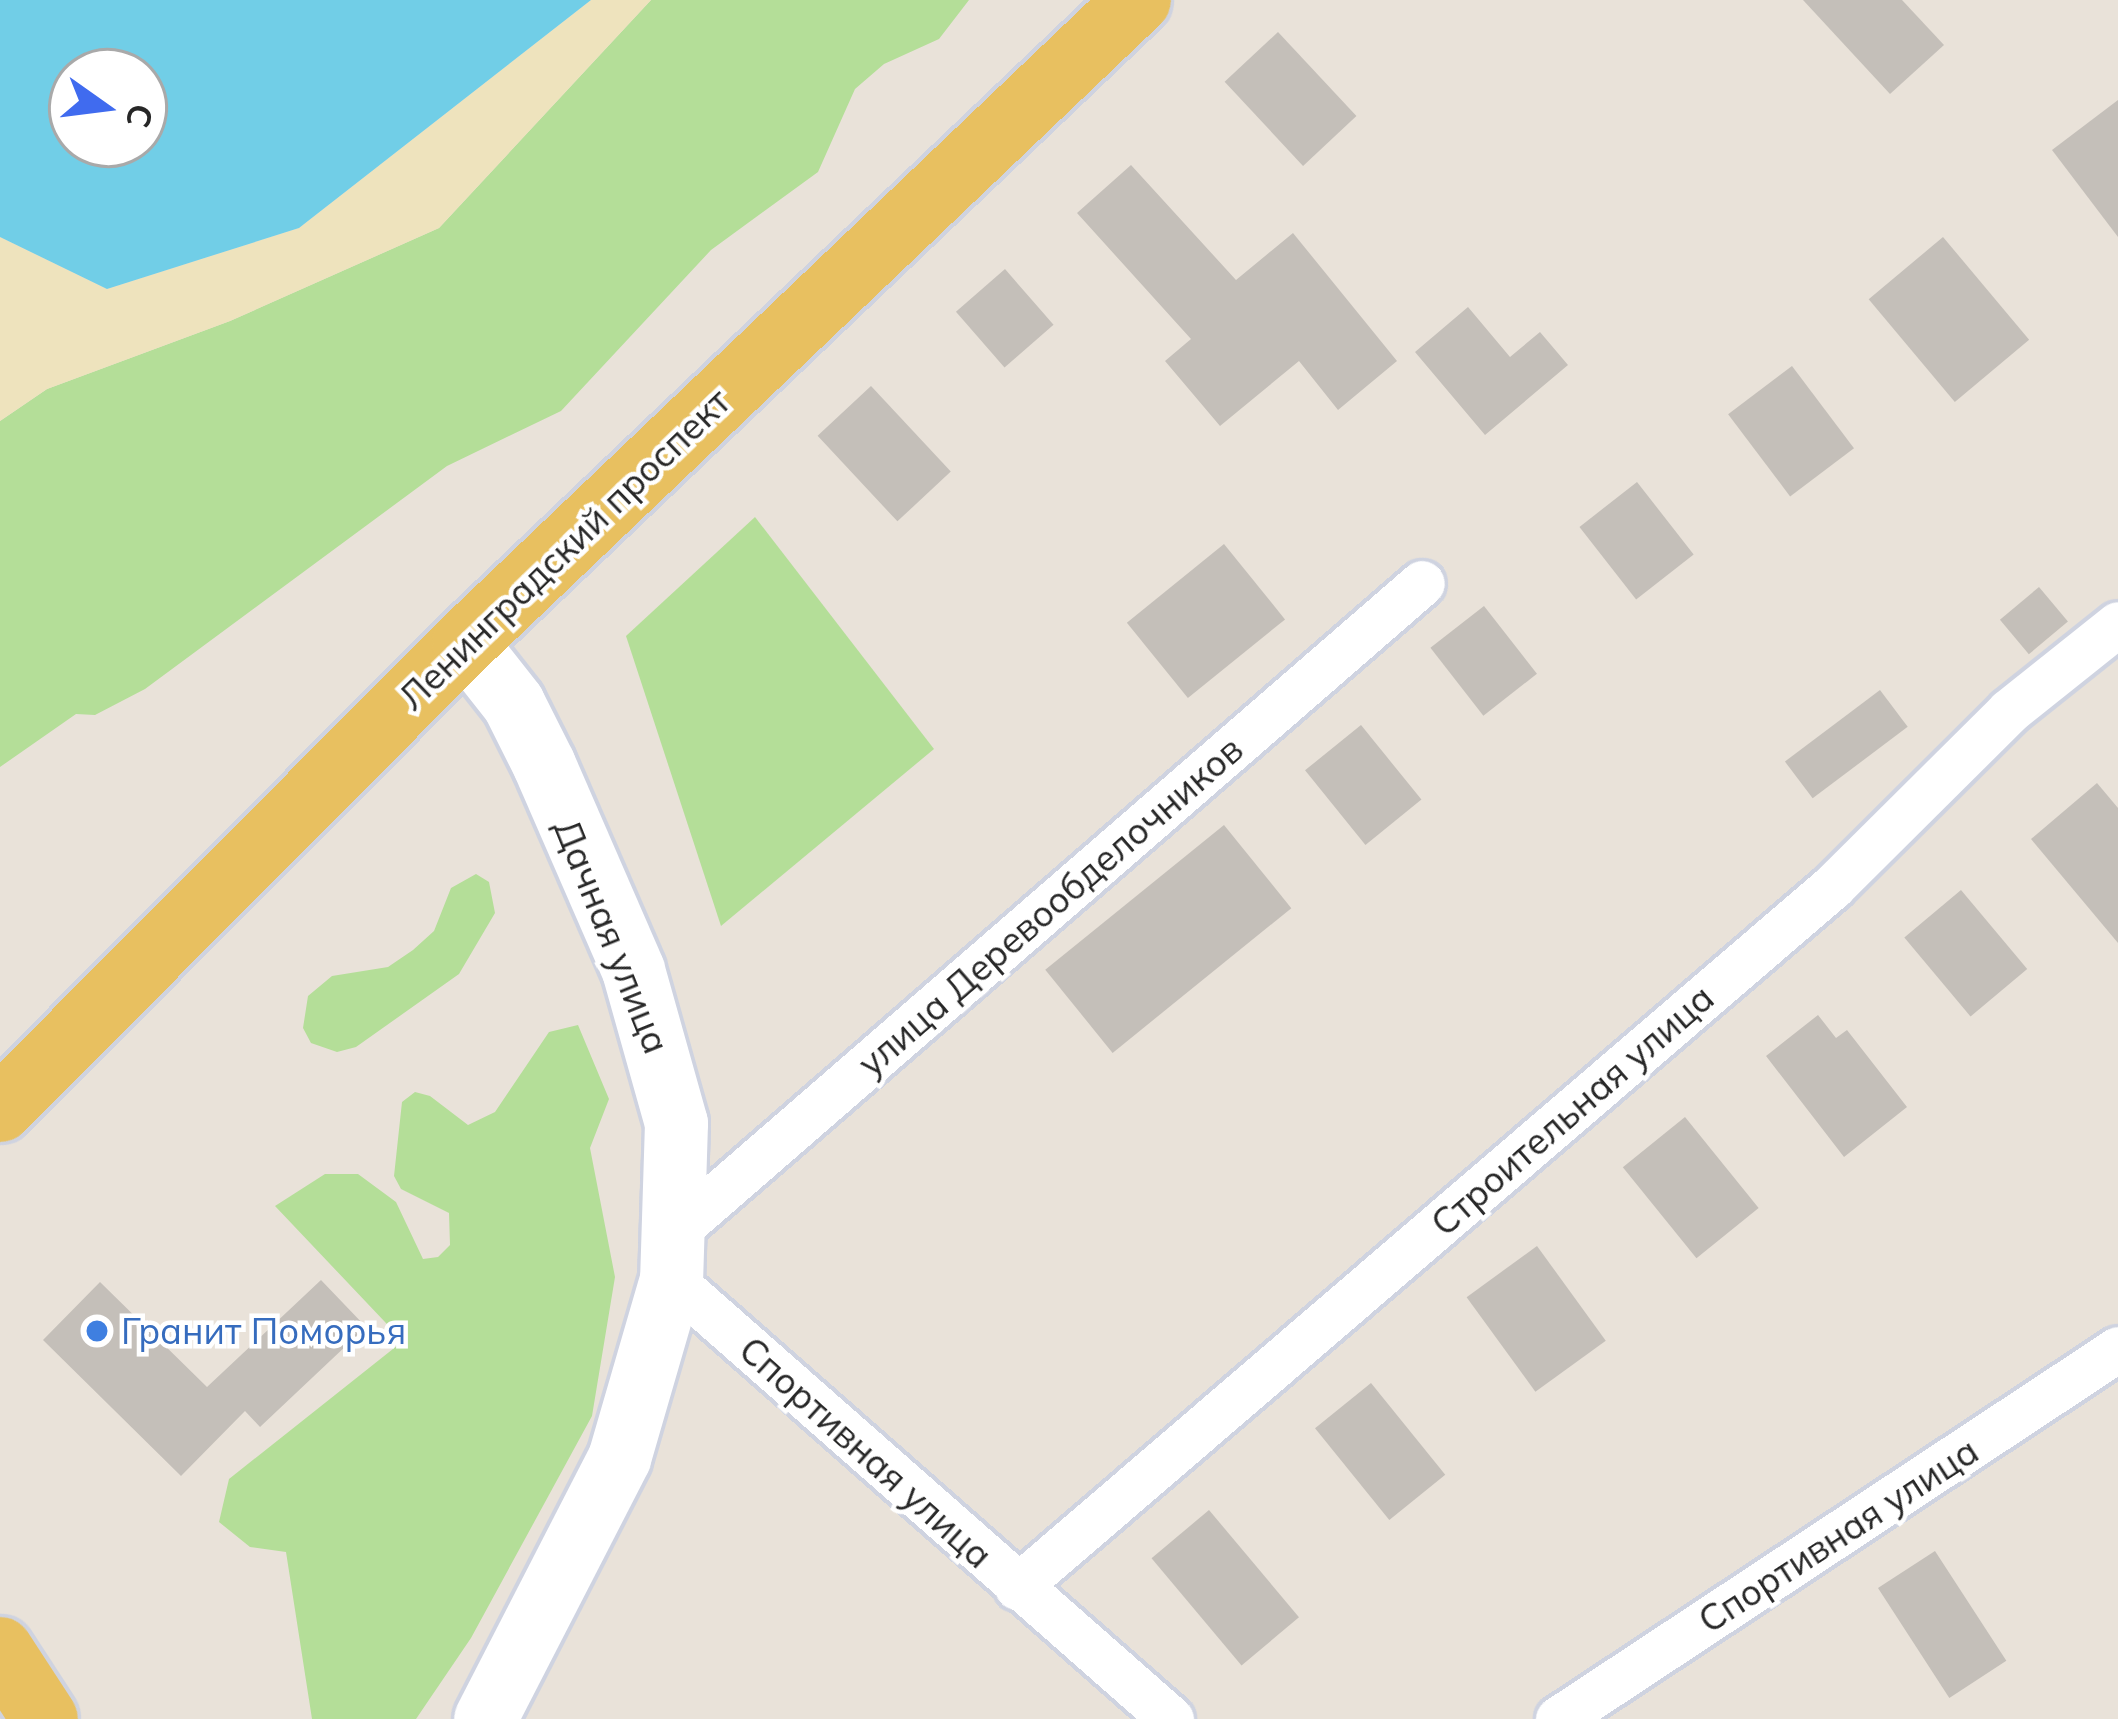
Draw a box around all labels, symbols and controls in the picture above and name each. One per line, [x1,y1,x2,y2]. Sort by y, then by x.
north arrow [48,48,168,168]
text: С [118,100,163,132]
street label: Ленинградский проспект [390,380,738,718]
street label: улица Деревообделочников [849,727,1251,1085]
street label: Дачная улица [545,813,679,1059]
street label: Строительная улица [1422,976,1722,1244]
place label: Гранит Поморья [121,1309,406,1353]
marker: Гранит Поморья [84,1318,110,1344]
street label: Спортивная улица [731,1327,1001,1577]
street label: Спортивная улица [1690,1429,1986,1641]

